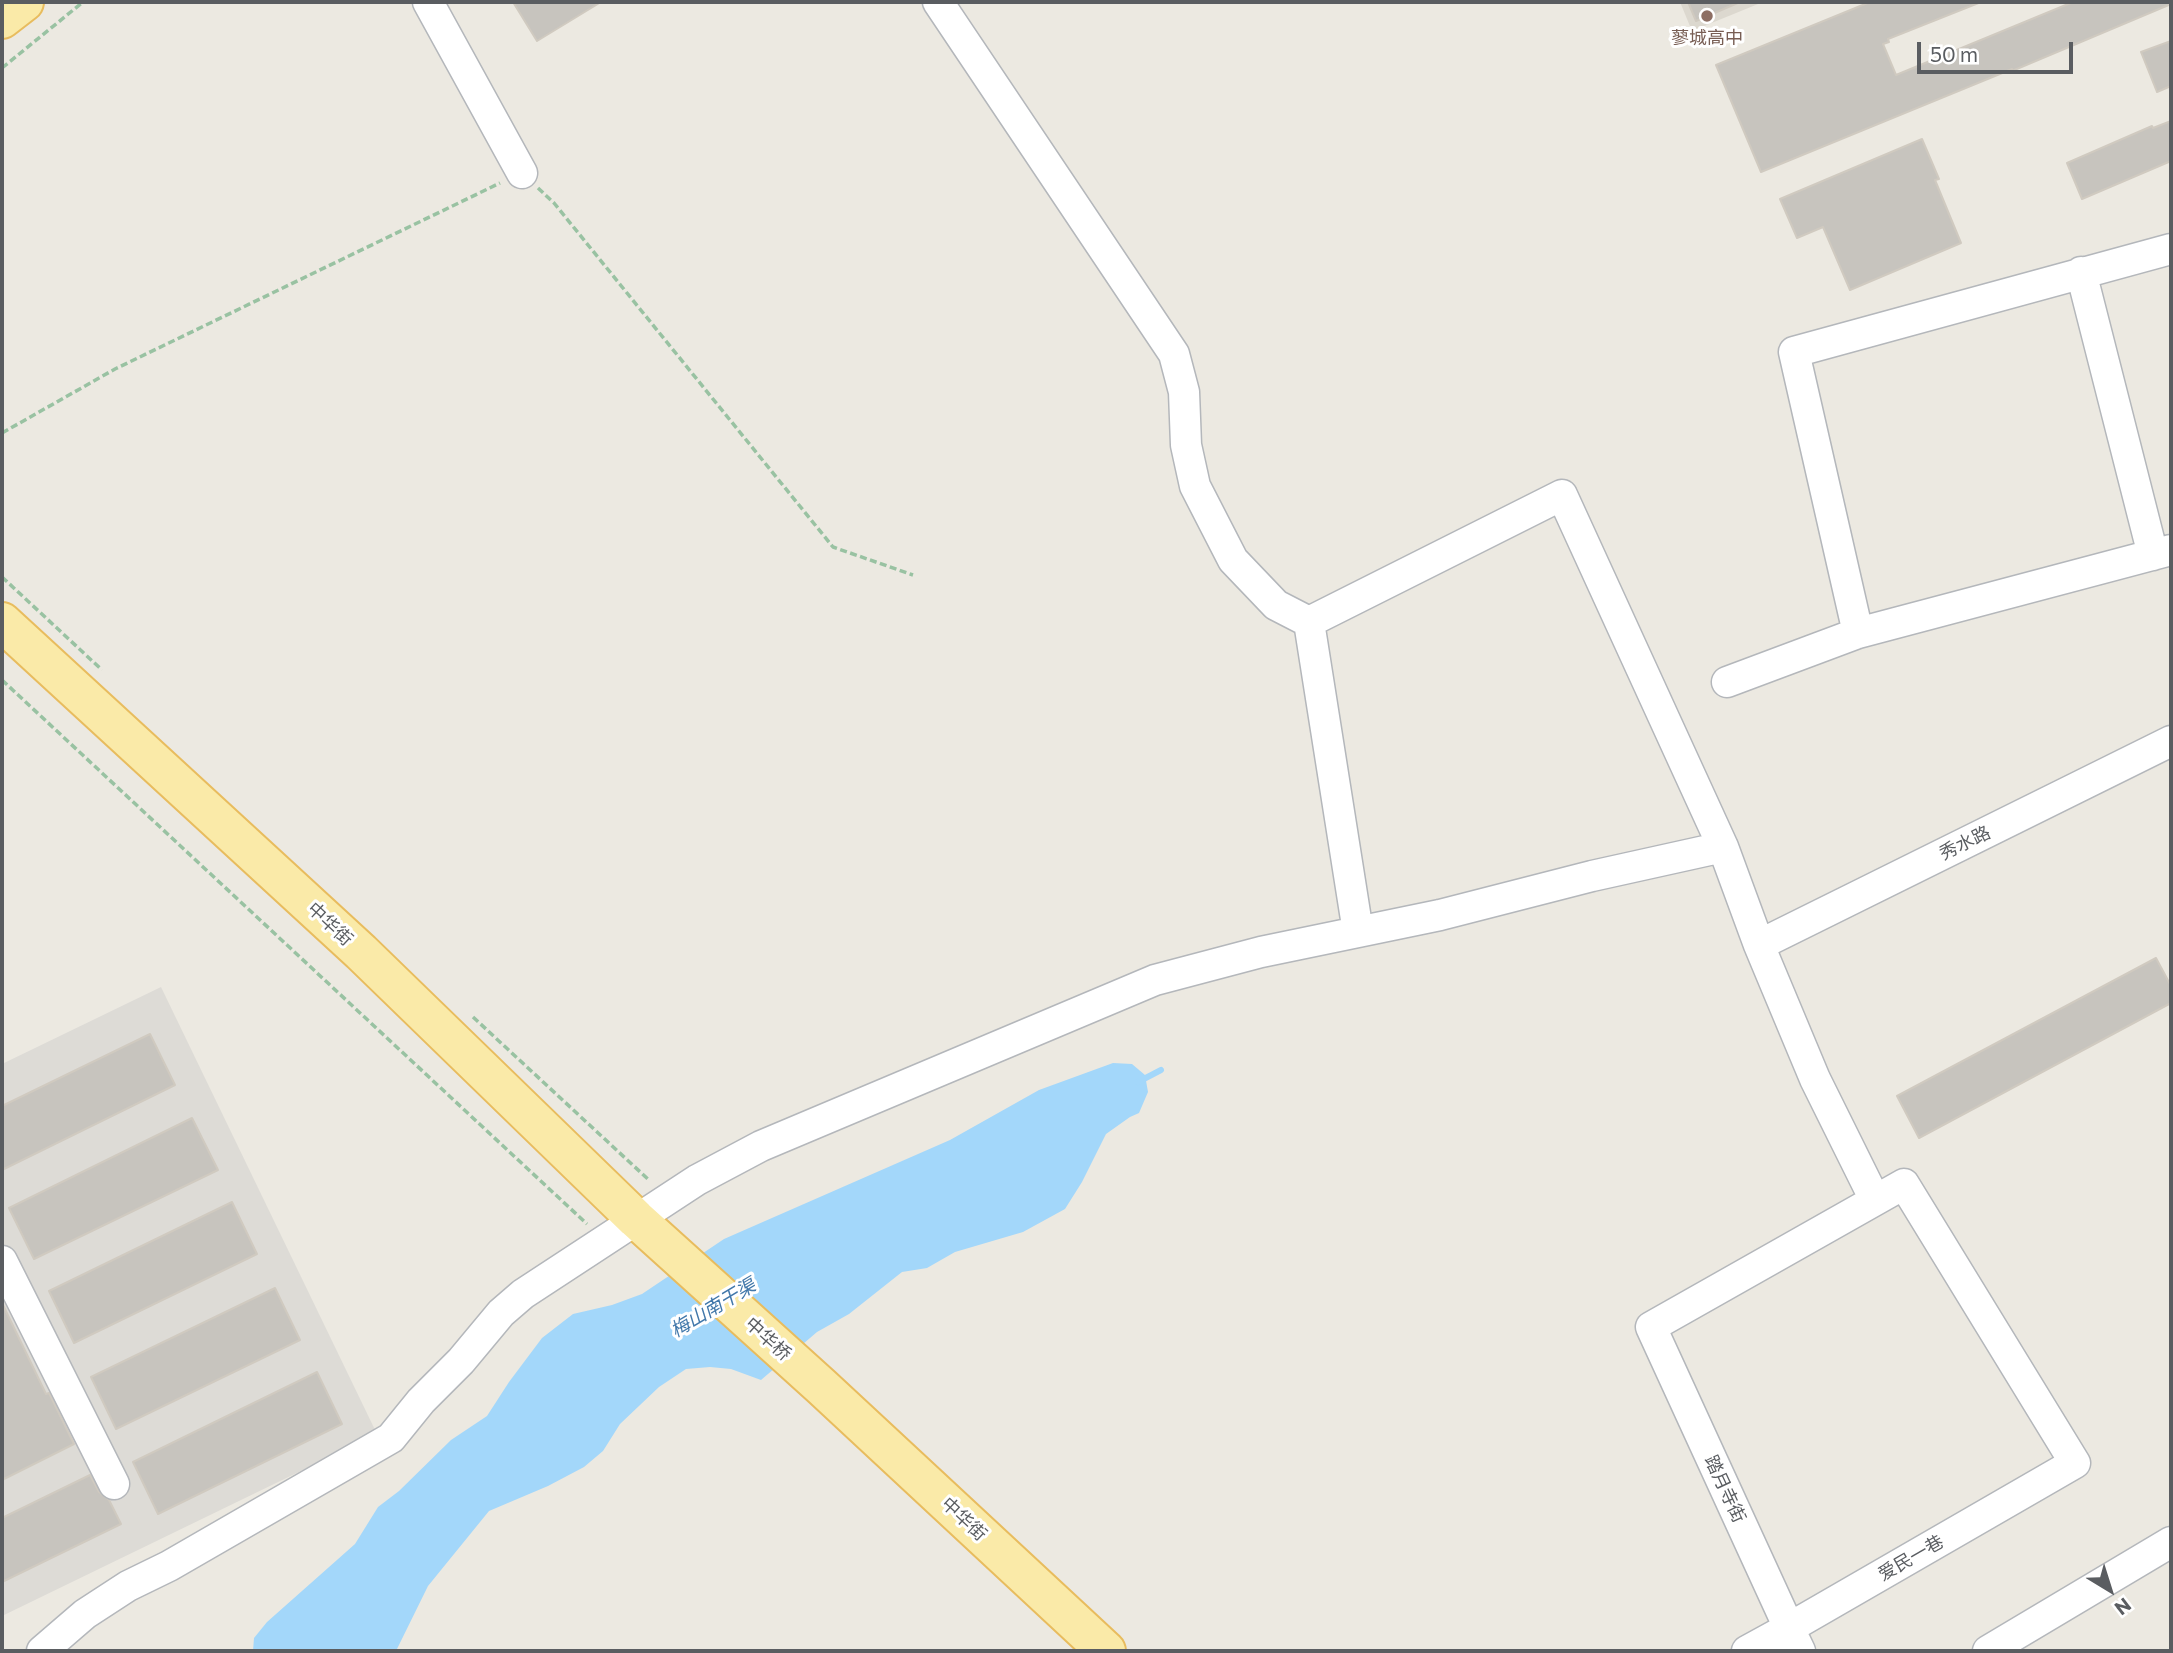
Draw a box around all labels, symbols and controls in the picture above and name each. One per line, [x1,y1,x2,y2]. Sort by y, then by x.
marker: 蓼城高中 [1699,8,1715,24]
place label: 蓼城高中 [1671,27,1743,49]
scale bar [1921,28,2077,72]
text: 50 m [1930,41,1978,66]
street label: 秀水路 [1936,821,1994,865]
street label: 中华街 [303,898,357,950]
water label: 梅山南干渠 [666,1274,760,1342]
street label: 中华桥 [741,1313,795,1365]
street label: 踏月寺街 [1700,1452,1750,1526]
street label: 中华街 [937,1493,991,1545]
street label: 爱民一巷 [1874,1531,1948,1585]
north arrow [2075,1555,2145,1625]
text: N [2111,1593,2136,1620]

